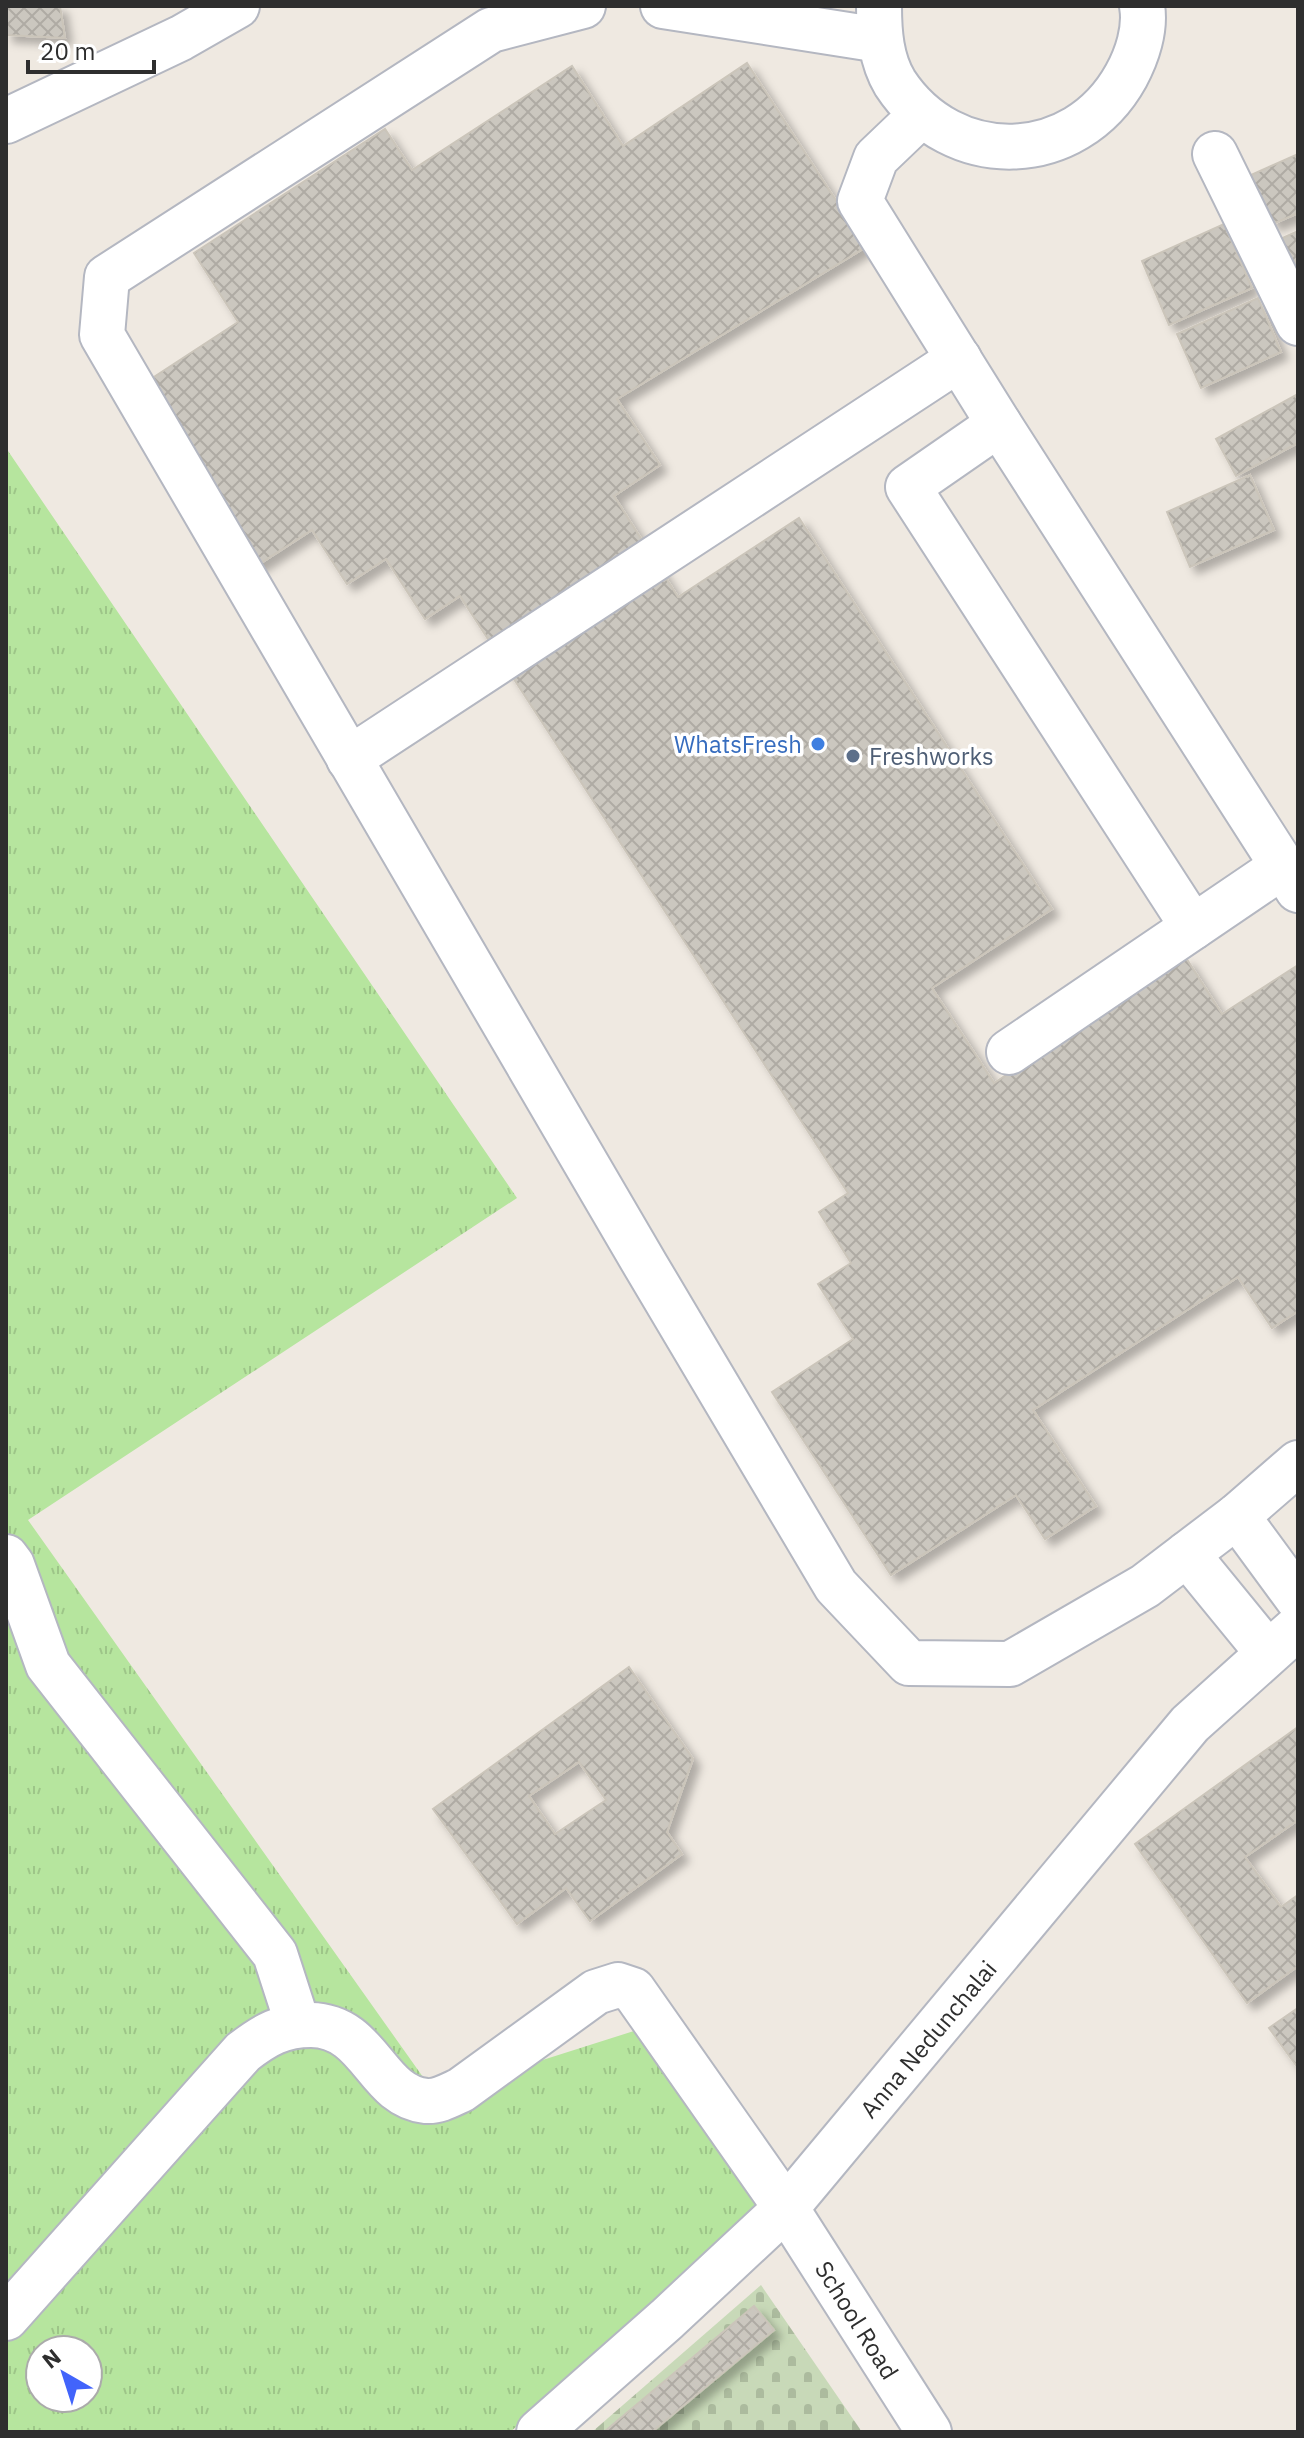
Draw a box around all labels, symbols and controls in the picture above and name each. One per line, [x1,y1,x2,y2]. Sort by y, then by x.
scale bar [28,24,154,74]
text: 20 m [40,35,95,67]
place label: WhatsFresh [674,728,802,760]
marker: WhatsFresh [809,735,827,753]
place label: Freshworks [869,740,994,772]
marker: Freshworks [844,747,862,765]
street label: Anna Nedunchalai [853,1954,1003,2124]
street label: School Road [808,2255,906,2385]
north arrow [24,2334,104,2414]
text: N [36,2342,66,2374]

